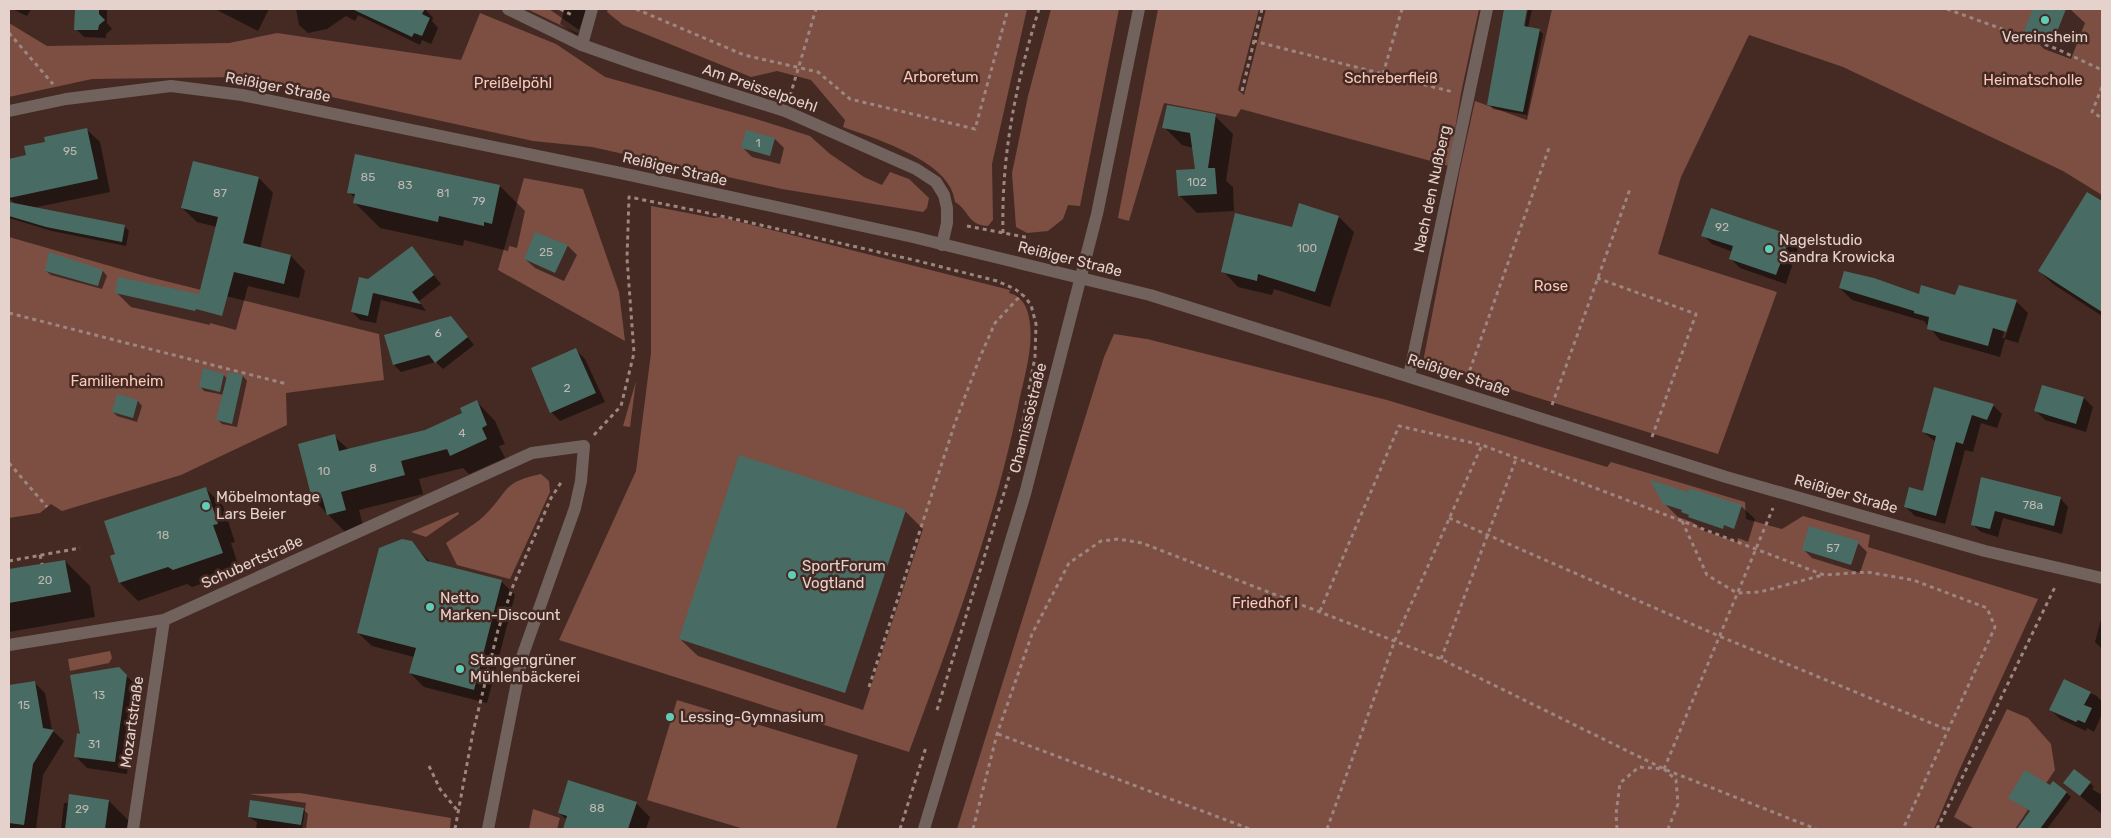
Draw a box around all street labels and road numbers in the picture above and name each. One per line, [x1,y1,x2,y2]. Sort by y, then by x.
street label: Am Preisselpoehl [700,60,820,116]
street label: Reißiger Straße [224,68,332,106]
street label: Nach den Nußberg [1410,124,1454,254]
street label: Reißiger Straße [621,148,729,190]
street label: Reißiger Straße [1016,237,1124,281]
street label: Reißiger Straße [1405,350,1513,400]
street label: Chamissostraße [1006,361,1050,475]
street label: Reißiger Straße [1792,471,1900,517]
street label: Schubertstraße [198,532,306,592]
street label: Mozartstraße [117,675,147,769]

